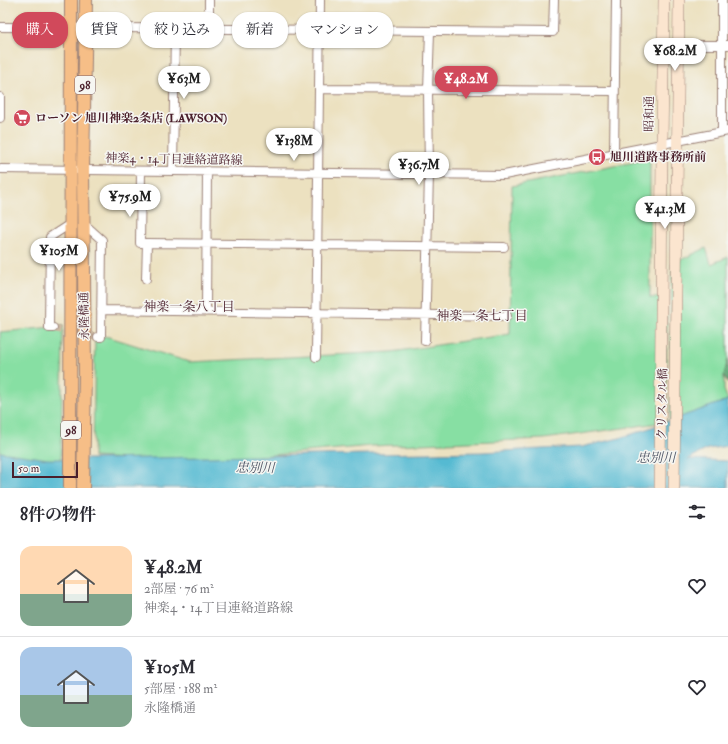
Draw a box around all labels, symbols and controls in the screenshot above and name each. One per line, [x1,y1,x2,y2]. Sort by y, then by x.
chip: 購入 [12,12,68,48]
chip: 賃貸 [76,12,132,48]
chip: 絞り込み [140,12,224,48]
chip: 新着 [232,12,288,48]
chip: マンション [296,12,393,48]
pin: ¥68.2M [642,38,708,72]
text: ¥68.2M [653,43,697,59]
pin: ¥63M [160,66,208,100]
pin: ¥48.2M [433,66,499,100]
text: ¥63M [167,71,201,87]
text: ¥48.2M [444,71,488,87]
road number: 98 [75,76,95,94]
street label: 昭和通 [642,96,657,132]
supermarket icon: ローソン 旭川神楽2条店 (LAWSON) [12,108,32,128]
place label: ローソン 旭川神楽2条店 (LAWSON) [35,111,227,126]
pin: ¥138M [266,128,322,162]
text: ¥138M [275,133,313,149]
bus stop icon: 旭川道路事務所前 [587,147,607,167]
place label: 旭川道路事務所前 [610,150,706,165]
street label: 神楽4・14丁目連絡道路線 [105,151,243,168]
pin: ¥36.7M [386,152,452,186]
text: ¥36.7M [398,157,440,173]
pin: ¥75.9M [97,184,163,218]
text: ¥75.9M [109,189,152,205]
pin: ¥41.3M [632,196,698,230]
text: ¥41.3M [644,201,686,217]
pin: ¥105M [31,238,87,272]
text: ¥105M [39,243,79,259]
street label: 永隆橋通 [77,292,92,340]
district label: 神楽一条八丁目 [143,299,235,315]
district label: 神楽一条七丁目 [436,308,528,324]
street label: クリスタル橋 [654,368,671,440]
road number: 98 [61,421,81,439]
water label: 忠別川 [636,450,677,466]
scale bar [12,460,78,479]
water label: 忠別川 [235,460,277,476]
text: 50 m [18,462,39,475]
icon: filters [686,501,708,523]
text: 8件の物件 [20,504,96,525]
text: ¥48.2M [144,557,202,578]
icon: home [52,562,100,610]
icon: heart [686,575,708,597]
text: 2部屋 · 76 m² [144,581,214,597]
text: 神楽4・14丁目連絡道路線 [144,600,293,616]
text: ¥105M [144,657,195,678]
icon: home [52,663,100,711]
icon: heart [686,676,708,698]
text: 5部屋 · 188 m² [144,681,217,697]
text: 永隆橋通 [144,700,196,716]

